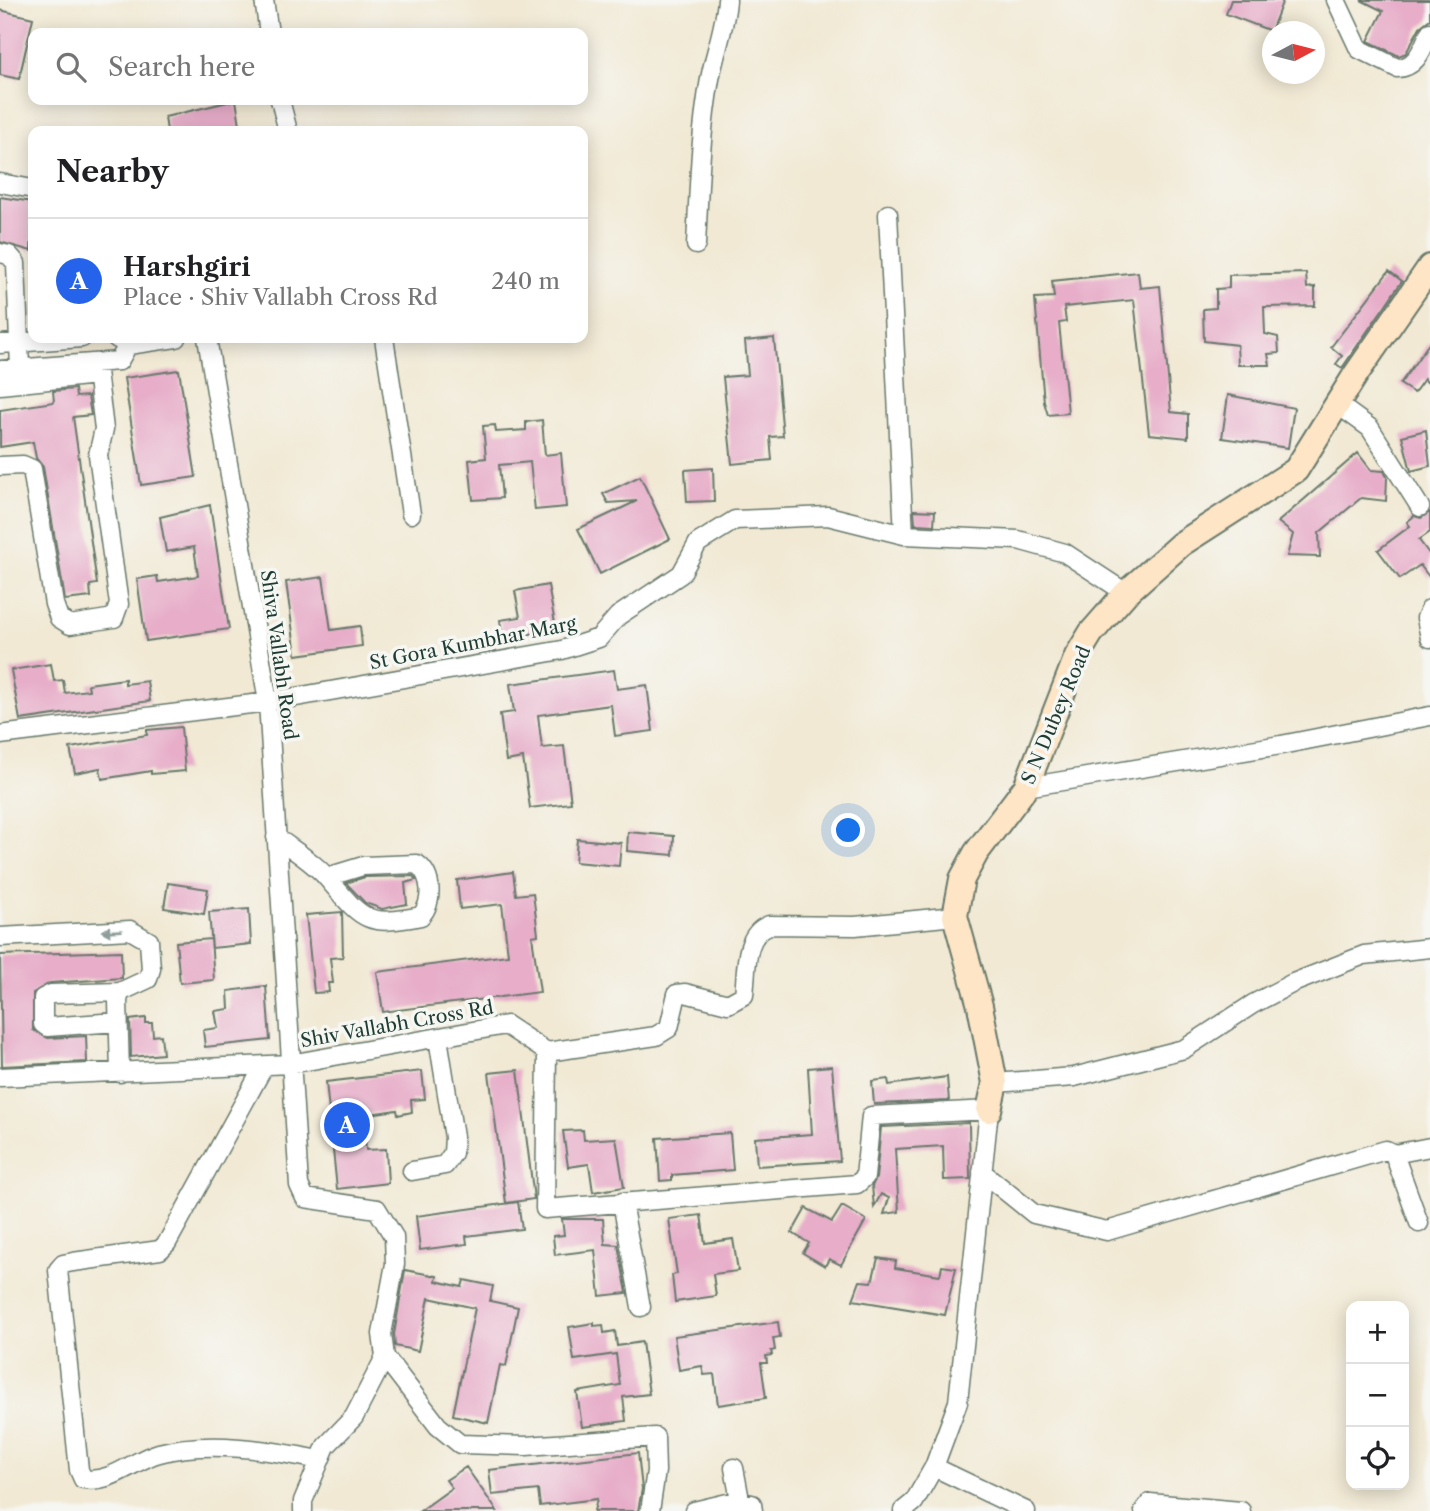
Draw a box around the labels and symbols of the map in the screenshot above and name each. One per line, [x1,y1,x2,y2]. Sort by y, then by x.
north arrow [1262,21,1325,84]
street label: Shiva Vallabh Road [256,569,302,742]
street label: St Gora Kumbhar Marg [368,611,579,674]
street label: S N Dubey Road [1016,642,1096,788]
your location [831,813,865,847]
one-way arrow [101,925,123,936]
street label: Shiv Vallabh Cross Rd [299,996,496,1052]
pin: A [324,1099,370,1151]

